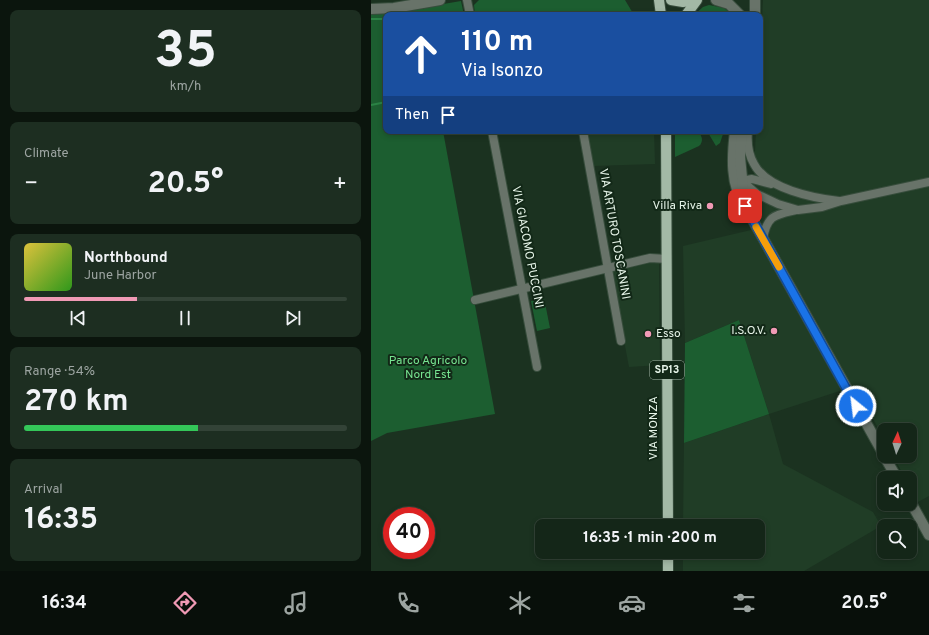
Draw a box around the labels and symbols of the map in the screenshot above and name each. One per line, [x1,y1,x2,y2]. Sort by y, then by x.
street label: VIA ARTURO TOSCANINI [595,167,633,301]
street label: VIA GIACOMO PUCCINI [507,185,547,309]
pin [728,189,762,223]
place label: Villa Riva [652,198,702,214]
marker: Villa Riva [705,201,715,211]
place label: I.S.O.V. [731,323,766,339]
place label: Esso [656,326,681,342]
marker: I.S.O.V. [769,326,779,336]
marker: Esso [643,329,653,339]
park label: Parco Agricolo Nord Est [389,353,468,383]
road number: SP13 [650,361,684,379]
position arrow [835,385,877,427]
street label: VIA MONZA [646,396,662,460]
north arrow [877,423,917,463]
speed limit sign: 40 [383,507,435,559]

